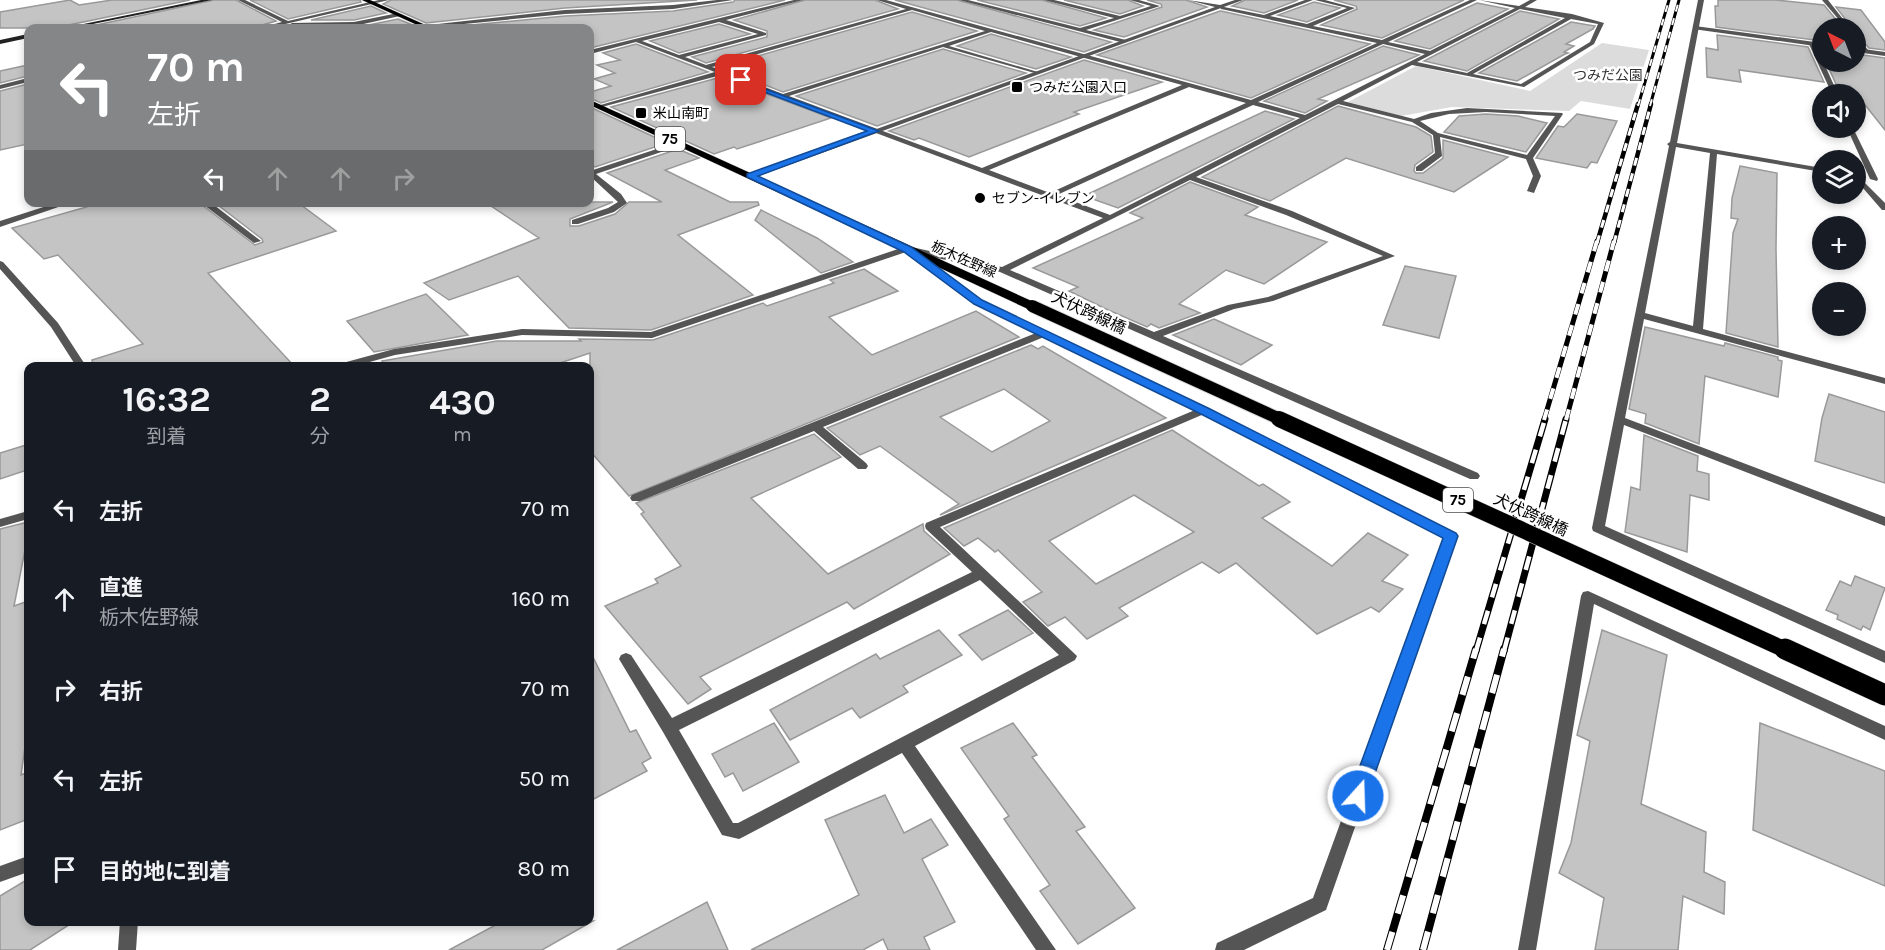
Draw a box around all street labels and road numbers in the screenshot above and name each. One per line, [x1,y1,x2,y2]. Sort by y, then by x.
road number: 75 [655,127,685,151]
street label: 栃木佐野線 [928,237,999,281]
street label: 犬伏跨線橋 [1049,287,1129,338]
road number: 75 [1443,488,1473,512]
street label: 犬伏跨線橋 [1491,489,1571,540]

